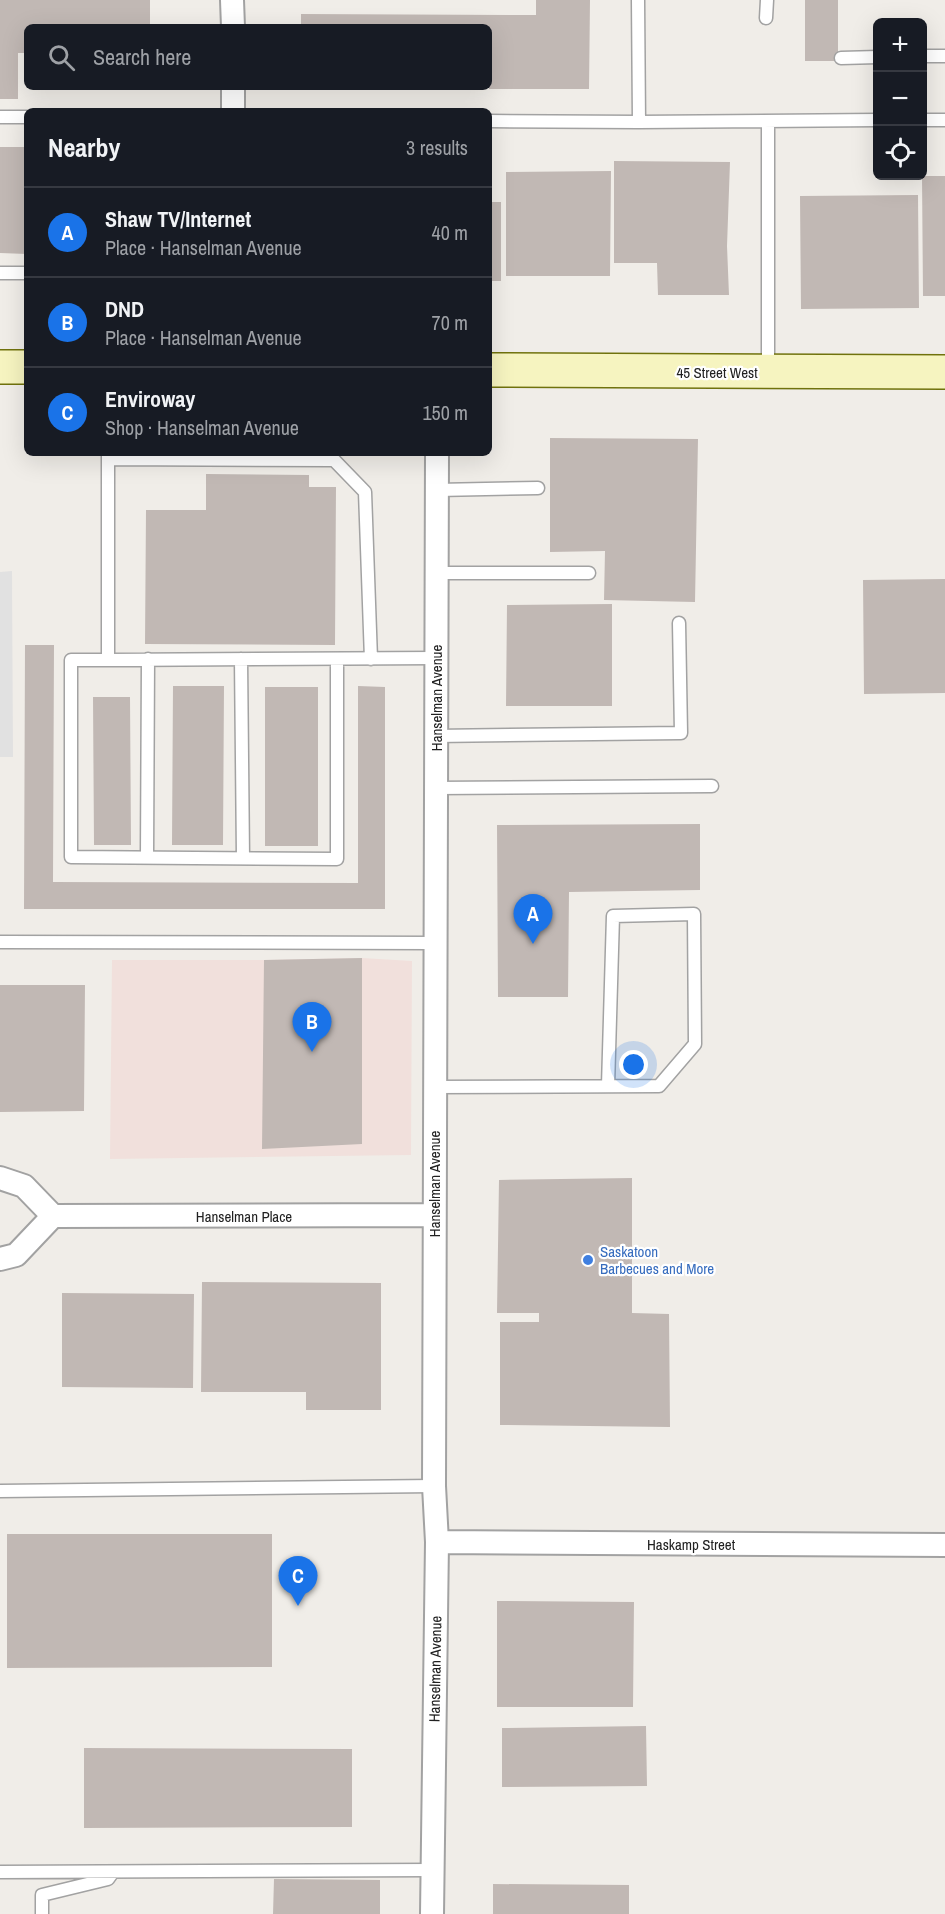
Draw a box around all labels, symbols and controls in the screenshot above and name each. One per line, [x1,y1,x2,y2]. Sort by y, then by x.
map controls [873,18,927,180]
button: + [873,18,927,72]
search box [24,24,492,90]
icon: search [45,41,78,74]
text: Search here [93,42,191,72]
button: − [873,72,927,126]
button: locate [873,126,927,180]
text: Nearby [48,130,120,165]
text: 3 results [406,134,468,161]
text: Shaw TV/Internet [105,204,251,234]
text: A [62,219,73,246]
text: 40 m [432,219,468,246]
text: Place · Hanselman Avenue [105,234,302,261]
text: DND [105,294,144,324]
text: B [62,309,73,336]
text: 70 m [432,309,468,336]
text: Place · Hanselman Avenue [105,324,302,351]
street label: 45 Street West [676,362,758,383]
text: Enviroway [105,384,195,414]
text: C [62,399,73,426]
text: 150 m [422,399,468,426]
text: Shop · Hanselman Avenue [105,414,299,441]
street label: Hanselman Avenue [426,645,447,751]
pin: A [514,894,552,944]
pin: B [292,1002,332,1052]
your location [619,1050,648,1079]
street label: Hanselman Avenue [424,1131,445,1237]
street label: Hanselman Place [196,1206,292,1227]
place label: Saskatoon Barbecues and More [600,1241,714,1279]
marker: Saskatoon Barbecues and More [581,1253,595,1267]
street label: Haskamp Street [647,1534,736,1555]
pin: C [278,1556,318,1606]
street label: Hanselman Avenue [424,1615,446,1722]

